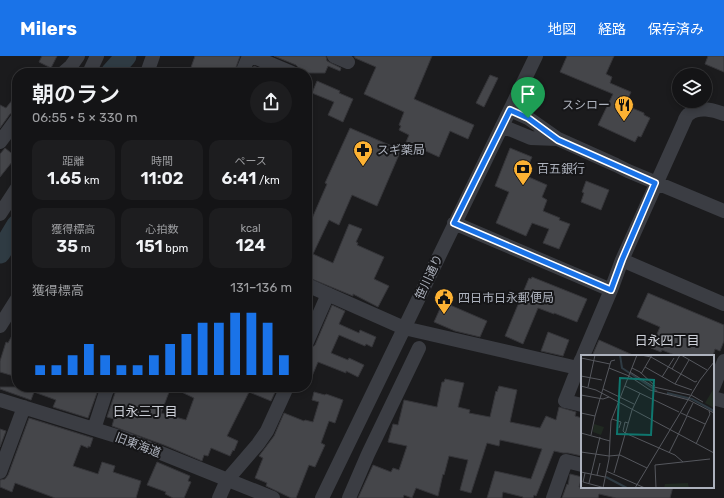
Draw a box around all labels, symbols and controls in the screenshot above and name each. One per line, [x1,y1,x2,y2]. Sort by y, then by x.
text: Milers [20,17,77,40]
text: 地図 [548,21,576,38]
text: 経路 [598,21,626,38]
text: 保存済み [648,21,704,38]
map controls [672,68,712,108]
button: layers [672,68,712,108]
pin [511,77,545,118]
text: 朝のラン [32,81,120,108]
button: share [250,81,292,123]
icon: arrive [517,83,539,105]
restaurant icon: スシロー [613,94,635,122]
place label: スシロー [562,98,610,112]
text: 06:55 · 5 × 330 m [32,110,138,125]
pharmacy icon: スギ薬局 [352,139,374,167]
place label: スギ薬局 [377,143,425,157]
text: 距離 [62,155,84,168]
text: 時間 [151,155,173,168]
text: ペース [234,155,267,168]
bank icon: 百五銀行 [512,158,534,186]
place label: 百五銀行 [537,162,585,176]
text: 1.65 [47,168,81,188]
text: 11:02 [140,168,184,188]
text: 6:41 [222,168,256,188]
text: km [81,174,100,187]
text: /km [256,174,280,187]
text: kcal [241,222,261,235]
text: 獲得標高 [51,223,95,236]
text: 心拍数 [145,223,178,236]
text: 124 [236,235,266,255]
text: 35 [56,236,78,256]
text: 151 [136,236,163,256]
text: m [78,242,90,255]
text: bpm [163,242,188,255]
street label: 笹川通り [413,252,445,302]
text: 131–136 m [230,280,292,295]
text: 獲得標高 [32,283,84,298]
public building icon: 四日市日永郵便局 [433,287,455,315]
place label: 四日市日永郵便局 [458,291,554,305]
district label: 日永四丁目 [634,333,700,348]
inset map [581,355,714,488]
district label: 日永三丁目 [112,404,178,419]
street label: 旧東海道 [113,430,163,460]

